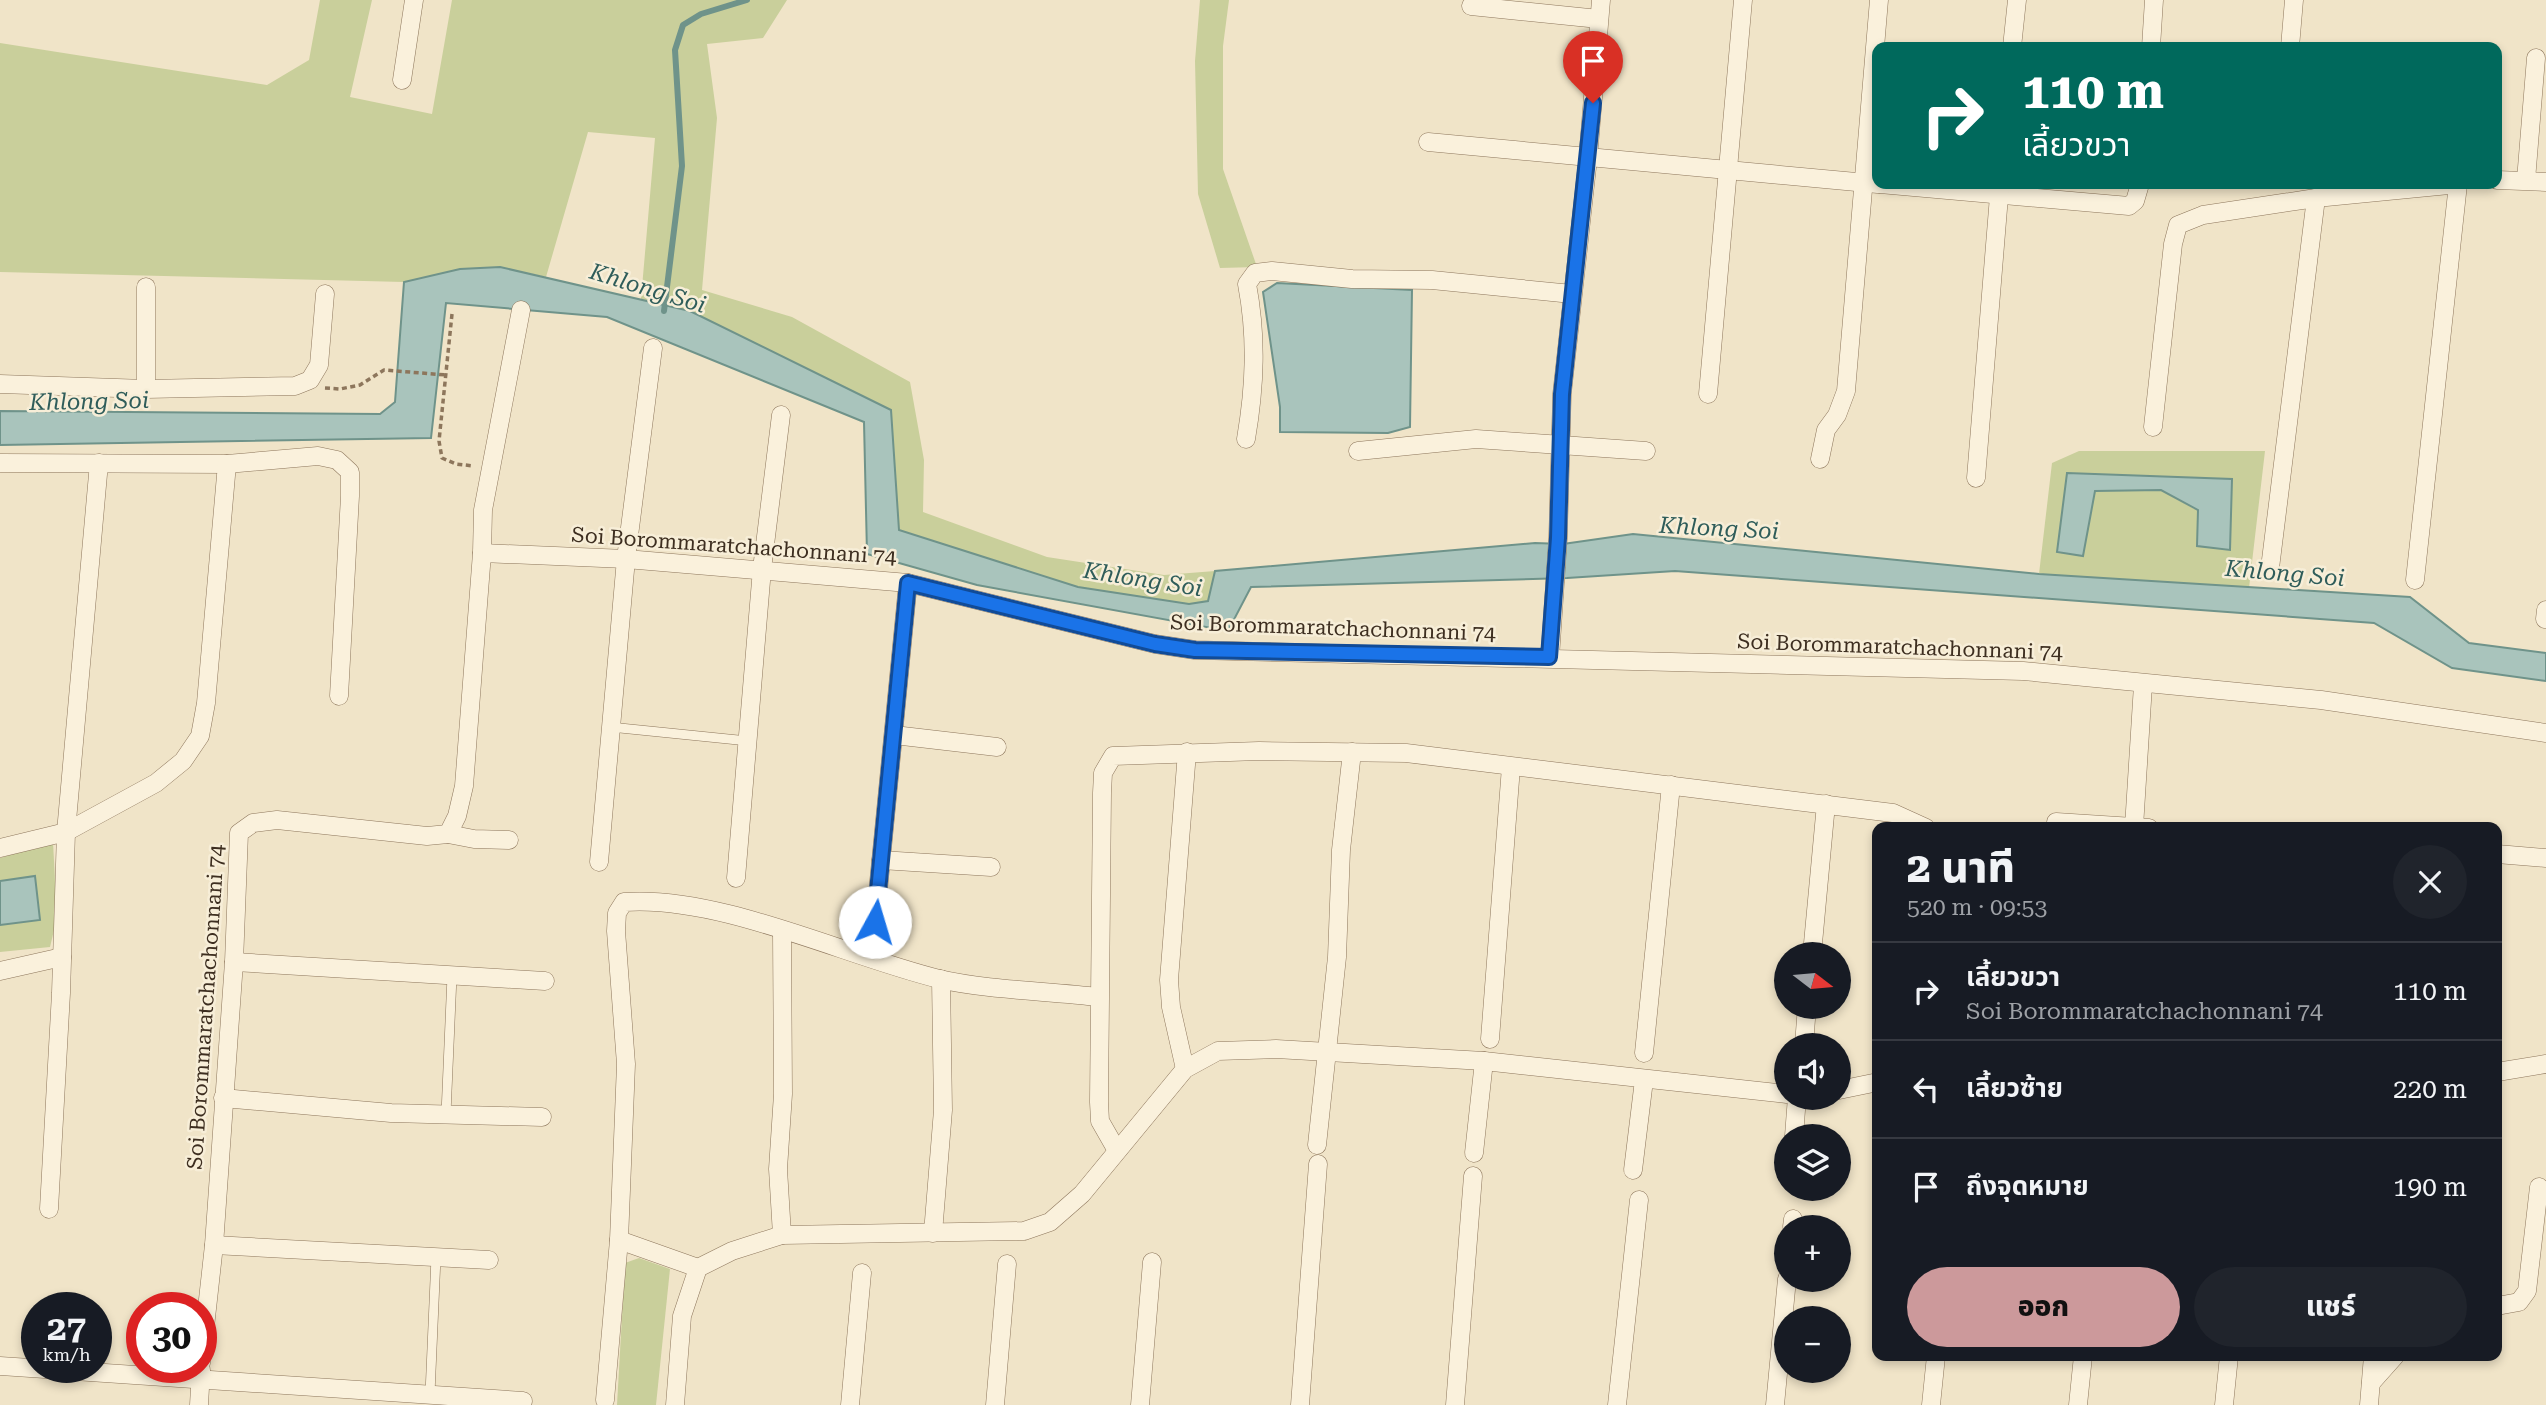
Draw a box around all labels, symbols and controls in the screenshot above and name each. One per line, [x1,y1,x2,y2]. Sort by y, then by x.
pin [1563,31,1623,103]
icon: arrive [1574,42,1612,80]
text: 110 m [2022,63,2164,120]
icon: right [1907,70,1998,161]
text: เลี้ยวขวา [2022,126,2130,164]
water label: Khlong Soi [586,258,709,319]
water label: Khlong Soi [28,387,149,416]
water label: Khlong Soi [1657,512,1780,545]
street label: Soi Borommaratchachonnani 74 [571,523,898,569]
water label: Khlong Soi [2223,555,2346,592]
water label: Khlong Soi [1081,557,1204,602]
street label: Soi Borommaratchachonnani 74 [1170,610,1496,646]
street label: Soi Borommaratchachonnani 74 [1737,629,2063,665]
street label: Soi Borommaratchachonnani 74 [183,843,229,1170]
text: 2 นาที [1907,843,2015,892]
button: close [2393,845,2467,919]
position arrow [838,885,912,959]
text: 520 m · 09:53 [1907,894,2047,921]
north arrow [1774,942,1852,1018]
map controls [1774,942,1851,1383]
text: เลี้ยวขวา [1966,962,2060,992]
icon: right [1907,972,1945,1010]
text: 110 m [2393,976,2467,1006]
text: Soi Borommaratchachonnani 74 [1966,998,2323,1025]
button: sound [1774,1033,1851,1110]
icon: left [1907,1070,1945,1108]
text: เลี้ยวซ้าย [1966,1073,2063,1103]
text: 220 m [2393,1074,2467,1104]
button: layers [1774,1124,1851,1201]
icon: arrive [1907,1168,1945,1206]
text: ถึงจุดหมาย [1966,1171,2089,1201]
text: 190 m [2393,1172,2467,1202]
button: + [1774,1215,1851,1292]
button: ออก [1907,1267,2180,1347]
button: แชร์ [2194,1267,2467,1347]
speed limit sign: 30 [126,1292,217,1383]
button: − [1774,1306,1851,1383]
text: 27 [47,1308,86,1349]
text: km/h [42,1344,91,1365]

